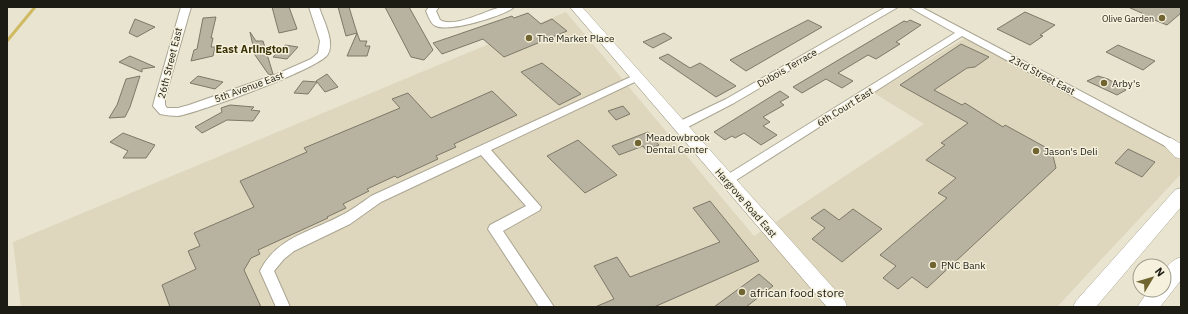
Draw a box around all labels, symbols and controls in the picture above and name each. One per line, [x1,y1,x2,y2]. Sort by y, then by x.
place label: Olive Garden [1102,13,1154,24]
marker: Olive Garden [1157,13,1167,23]
street label: 26th Street East [155,26,185,100]
place label: The Market Place [537,32,615,45]
marker: The Market Place [524,33,534,43]
district label: East Arlington [215,42,289,56]
street label: Dubois Terrace [755,45,820,90]
street label: 23rd Street East [1007,52,1078,98]
street label: 5th Avenue East [213,68,286,106]
place label: Arby's [1112,77,1140,90]
marker: Arby's [1099,78,1109,88]
street label: 6th Court East [814,84,876,129]
place label: Meadowbrook Dental Center [646,131,711,156]
marker: Meadowbrook Dental Center [633,138,643,148]
place label: Jason's Deli [1044,145,1098,158]
marker: Jason's Deli [1031,146,1041,156]
street label: Hargrove Road East [712,166,780,241]
north arrow [1132,258,1172,298]
place label: PNC Bank [941,259,986,272]
marker: PNC Bank [928,260,938,270]
text: N [1152,264,1168,279]
place label: african food store [750,285,845,300]
marker: african food store [737,287,747,297]

